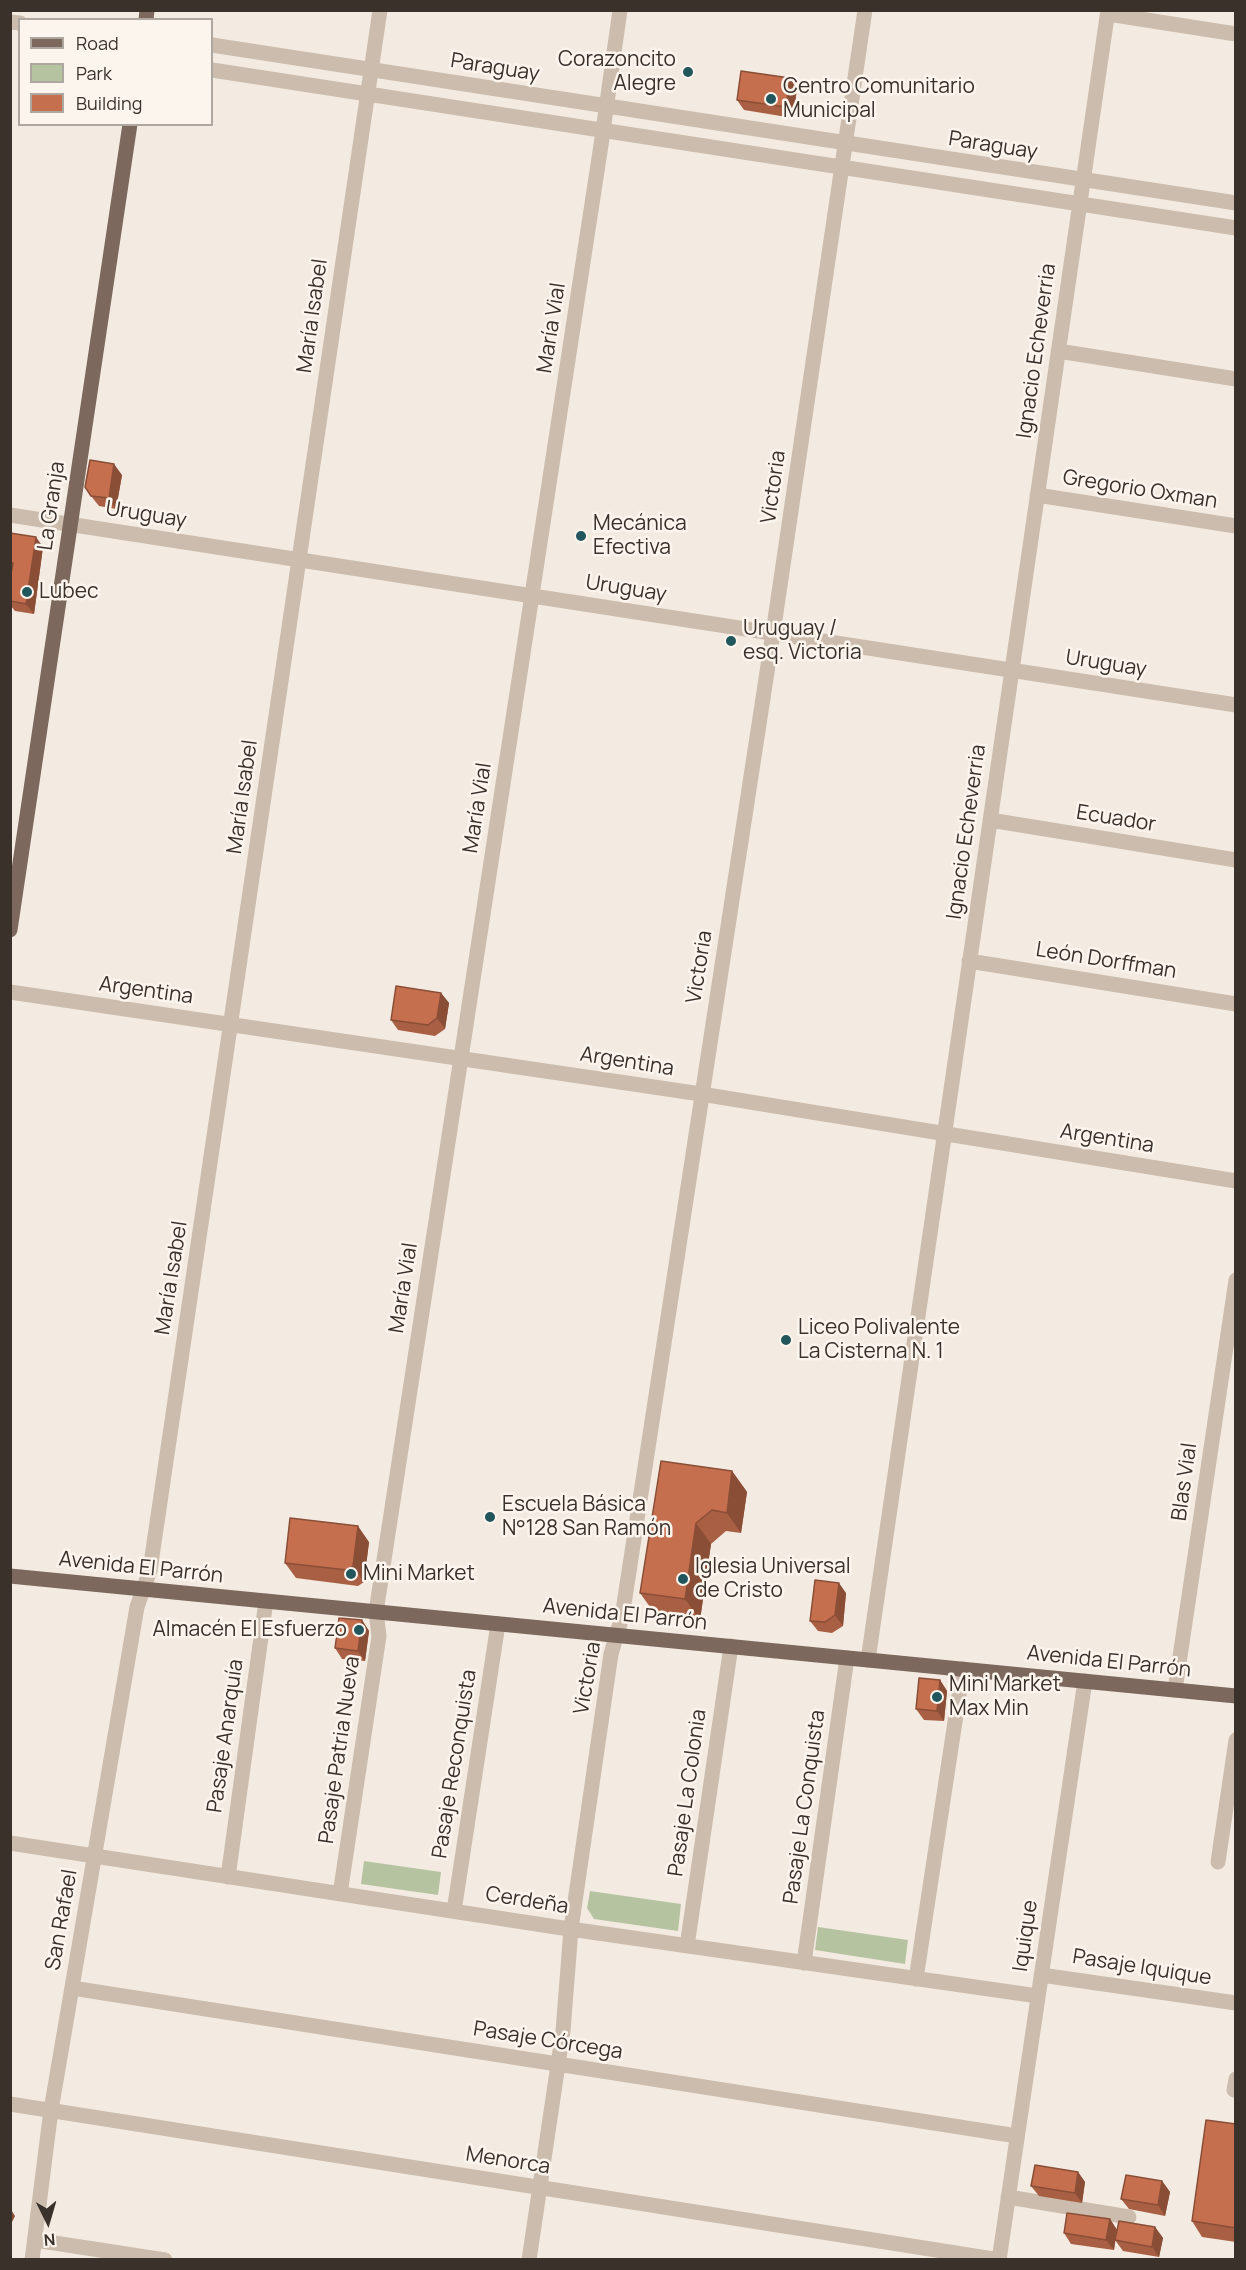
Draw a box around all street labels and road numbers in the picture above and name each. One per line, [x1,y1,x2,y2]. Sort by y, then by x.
street label: Paraguay [449,49,541,87]
street label: Paraguay [947,127,1039,165]
street label: María Isabel [293,257,333,375]
street label: Ignacio Echeverria [1012,262,1062,440]
street label: María Vial [532,281,572,375]
street label: Victoria [756,449,792,525]
street label: La Granja [33,460,71,552]
street label: Gregorio Oxman [1061,465,1219,515]
street label: Uruguay [104,496,188,534]
street label: Uruguay [584,570,668,608]
street label: Uruguay [1064,645,1148,683]
street label: María Isabel [223,738,263,856]
street label: Ignacio Echeverria [942,743,992,921]
street label: María Vial [458,761,498,855]
street label: Ecuador [1074,800,1158,838]
street label: Victoria [682,929,718,1005]
street label: León Dorffman [1034,937,1178,985]
street label: Argentina [97,972,195,1010]
street label: Argentina [578,1042,676,1082]
street label: Argentina [1058,1119,1156,1159]
street label: María Isabel [151,1219,193,1337]
street label: María Vial [384,1241,424,1335]
street label: Blas Vial [1167,1441,1203,1523]
street label: Avenida El Parrón [58,1547,224,1589]
street label: Avenida El Parrón [542,1594,708,1636]
street label: Victoria [569,1640,607,1716]
street label: Avenida El Parrón [1026,1641,1192,1683]
street label: Pasaje Patria Nueva [314,1655,366,1845]
street label: Pasaje Anarquía [203,1658,249,1814]
street label: Pasaje Reconquista [428,1668,482,1860]
street label: Pasaje La Colonia [664,1708,712,1878]
street label: Pasaje La Conquista [779,1708,831,1906]
street label: San Rafael [41,1868,83,1972]
street label: Cerdeña [484,1882,570,1920]
street label: Iquique [1009,1899,1043,1973]
street label: Pasaje Iquique [1071,1945,1213,1991]
street label: Pasaje Córcega [472,2017,624,2065]
street label: Menorca [464,2142,552,2180]

